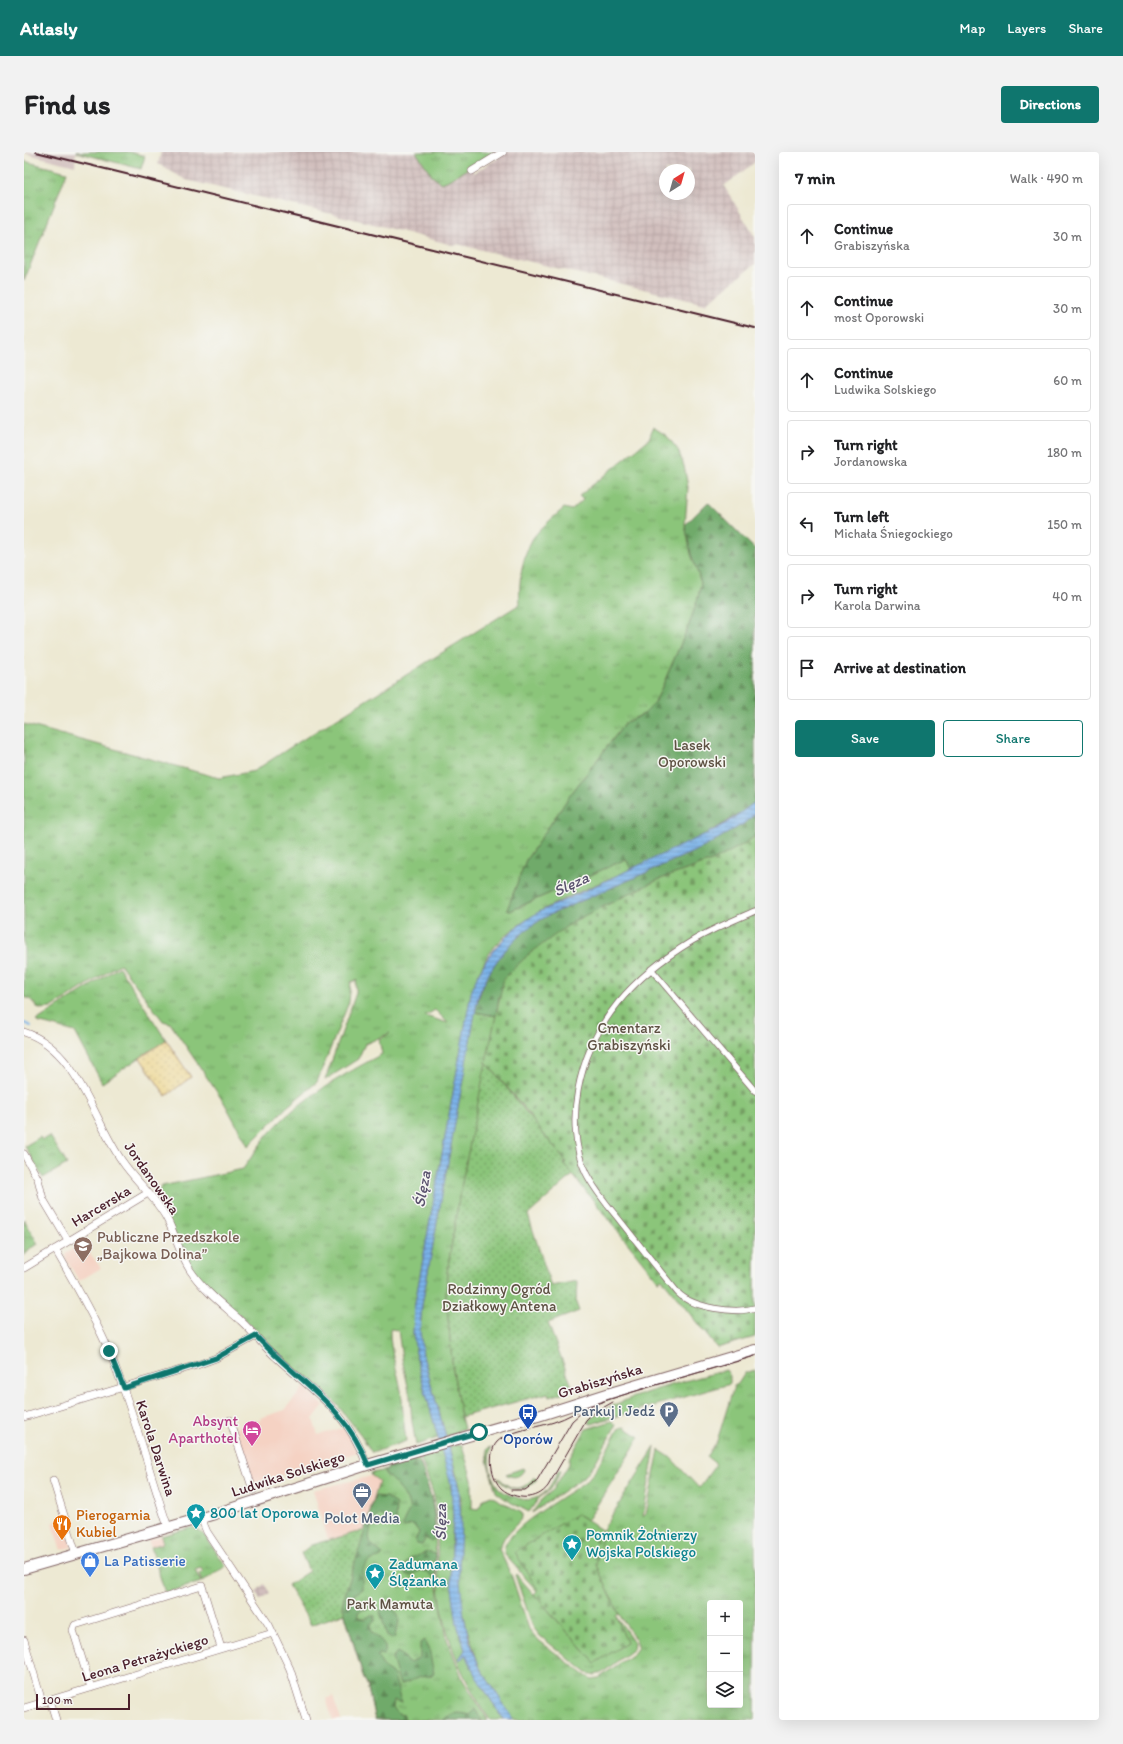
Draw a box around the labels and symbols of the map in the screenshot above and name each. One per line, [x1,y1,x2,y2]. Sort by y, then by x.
north arrow [659,164,695,200]
park label: Lasek Oporowski [658,736,726,771]
water label: Ślęza [550,867,592,900]
park label: Cmentarz Grabiszyński [587,1019,671,1054]
street label: Jordanowska [120,1138,184,1218]
water label: Ślęza [409,1169,435,1209]
street label: Harcerska [68,1181,134,1231]
place label: Publiczne Przedszkole „Bajkowa Dolina” [97,1228,239,1263]
school or university icon: Publiczne Przedszkole „Bajkowa Dolina” [72,1235,94,1263]
park label: Rodzinny Ogród Działkowy Antena [442,1280,557,1315]
route end [100,1342,118,1360]
street label: Grabiszyńska [556,1360,645,1402]
street label: Karola Darwina [132,1398,180,1498]
parking icon: Parkuj i Jedź [658,1400,680,1428]
bus stop icon: Oporów [517,1402,539,1430]
place label: Parkuj i Jedź [573,1402,655,1420]
place label: Absynt Aparthotel [169,1412,239,1447]
hotel icon: Absynt Aparthotel [241,1419,263,1447]
route start [470,1423,488,1441]
place label: Oporów [503,1430,553,1448]
street label: Ludwika Solskiego [229,1447,347,1501]
office icon: Polot Media [351,1481,373,1509]
place icon: 800 lat Oporowa [185,1502,207,1530]
water label: Ślęza [431,1503,450,1540]
place label: 800 lat Oporowa [210,1504,319,1522]
place label: Pierogarnia Kubiel [76,1506,151,1541]
place label: Polot Media [324,1509,400,1527]
restaurant icon: Pierogarnia Kubiel [51,1513,73,1541]
place label: Pomnik Żołnierzy Wojska Polskiego [586,1526,697,1561]
place icon: Pomnik Żołnierzy Wojska Polskiego [561,1533,583,1561]
shop icon: La Patisserie [79,1550,101,1578]
place label: La Patisserie [104,1552,186,1570]
place label: Zadumana Ślężanka [389,1555,458,1590]
place icon: Zadumana Ślężanka [364,1562,386,1590]
park label: Park Mamuta [347,1595,434,1613]
street label: Leona Petrażyckiego [79,1630,211,1686]
scale bar [36,1692,130,1711]

